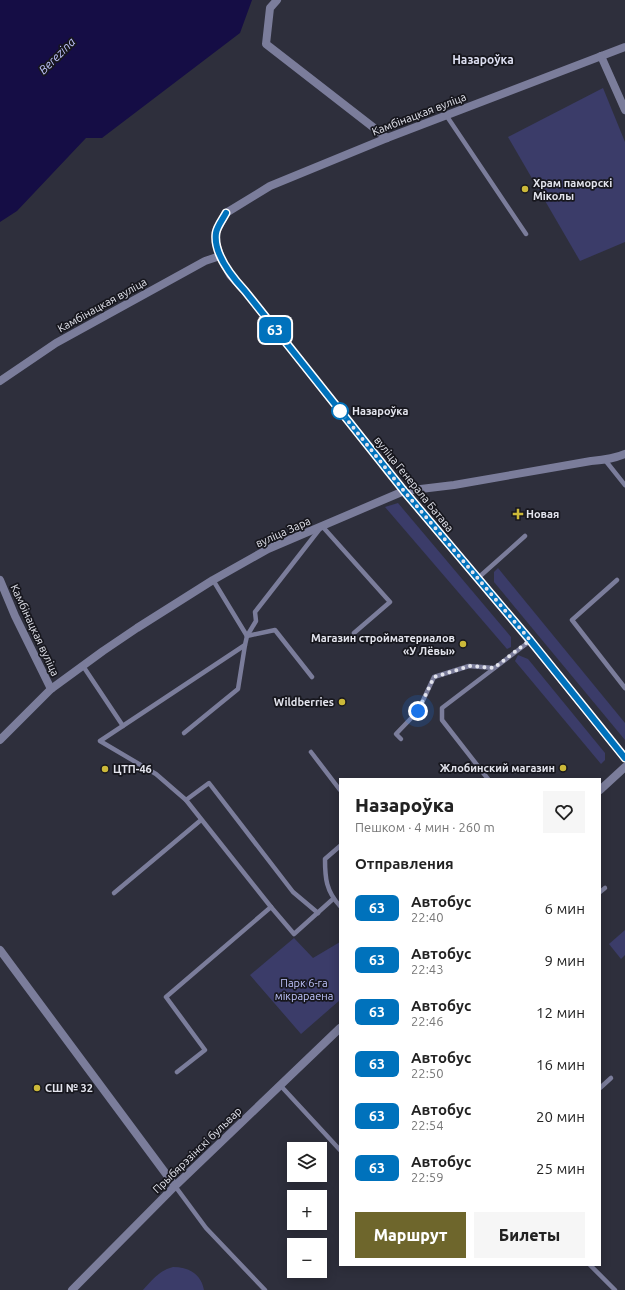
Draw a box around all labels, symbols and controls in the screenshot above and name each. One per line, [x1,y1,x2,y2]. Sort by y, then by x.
water label: Berezina [36,35,78,76]
district label: Назароўка [452,53,514,66]
street label: Камбінацкая вуліца [370,90,468,138]
place label: Храм паморскі Міколы [533,177,612,202]
marker: Храм паморскі Міколы [520,184,530,194]
street label: Камбінацкая вуліца [55,276,149,334]
line badge: 63 [257,317,293,343]
text: 63 [267,322,283,338]
marker: Назароўка [331,402,349,420]
place label: Назароўка [352,405,409,417]
street label: вуліца Генерала Батава [372,434,456,534]
place label: Новая [526,508,559,520]
marker: Новая [513,509,523,519]
street label: вуліца Зара [254,515,312,549]
street label: Камбінацкая вуліца [8,582,62,678]
place label: Магазин стройматериалов «У Лёвы» [311,632,455,657]
marker: Магазин стройматериалов «У Лёвы» [458,639,468,649]
place label: Wildberries [274,696,334,708]
marker: Wildberries [337,697,347,707]
your location [408,701,428,721]
place label: Жлобинский магазин [440,762,555,774]
place label: ЦТП-46 [113,763,152,775]
marker: Жлобинский магазин [558,763,568,773]
marker: ЦТП-46 [100,764,110,774]
button: heart [543,791,585,833]
text: Назароўка [355,794,454,816]
text: Пешком · 4 мин · 260 m [355,820,495,834]
text: Отправления [355,855,454,872]
text: Автобус [411,893,471,910]
text: 63 [369,900,385,916]
text: 6 мин [545,900,585,917]
text: 22:40 [411,910,444,924]
text: Автобус [411,945,471,962]
text: 63 [369,952,385,968]
text: 9 мин [545,952,585,969]
text: 22:43 [411,962,444,976]
park label: Парк 6-га мікрараена [275,977,333,1002]
text: Автобус [411,997,471,1014]
text: 63 [369,1004,385,1020]
text: 12 мин [536,1004,585,1021]
text: 22:46 [411,1014,444,1028]
text: Автобус [411,1049,471,1066]
text: 63 [369,1056,385,1072]
text: 16 мин [536,1056,585,1073]
text: 22:50 [411,1066,444,1080]
place label: СШ № 32 [45,1082,93,1094]
marker: СШ № 32 [32,1083,42,1093]
text: Автобус [411,1101,471,1118]
street label: Прыбярэзінскі бульвар [150,1105,244,1195]
text: 63 [369,1108,385,1124]
text: 20 мин [536,1108,585,1125]
text: 22:54 [411,1118,444,1132]
map controls [287,1142,327,1278]
button: layers [287,1142,327,1182]
text: Автобус [411,1153,471,1170]
text: 63 [369,1160,385,1176]
text: 25 мин [536,1160,585,1177]
text: 22:59 [411,1170,444,1184]
button: + [287,1190,327,1230]
button: Маршрут [355,1212,466,1258]
button: Билеты [474,1212,585,1258]
button: − [287,1238,327,1278]

